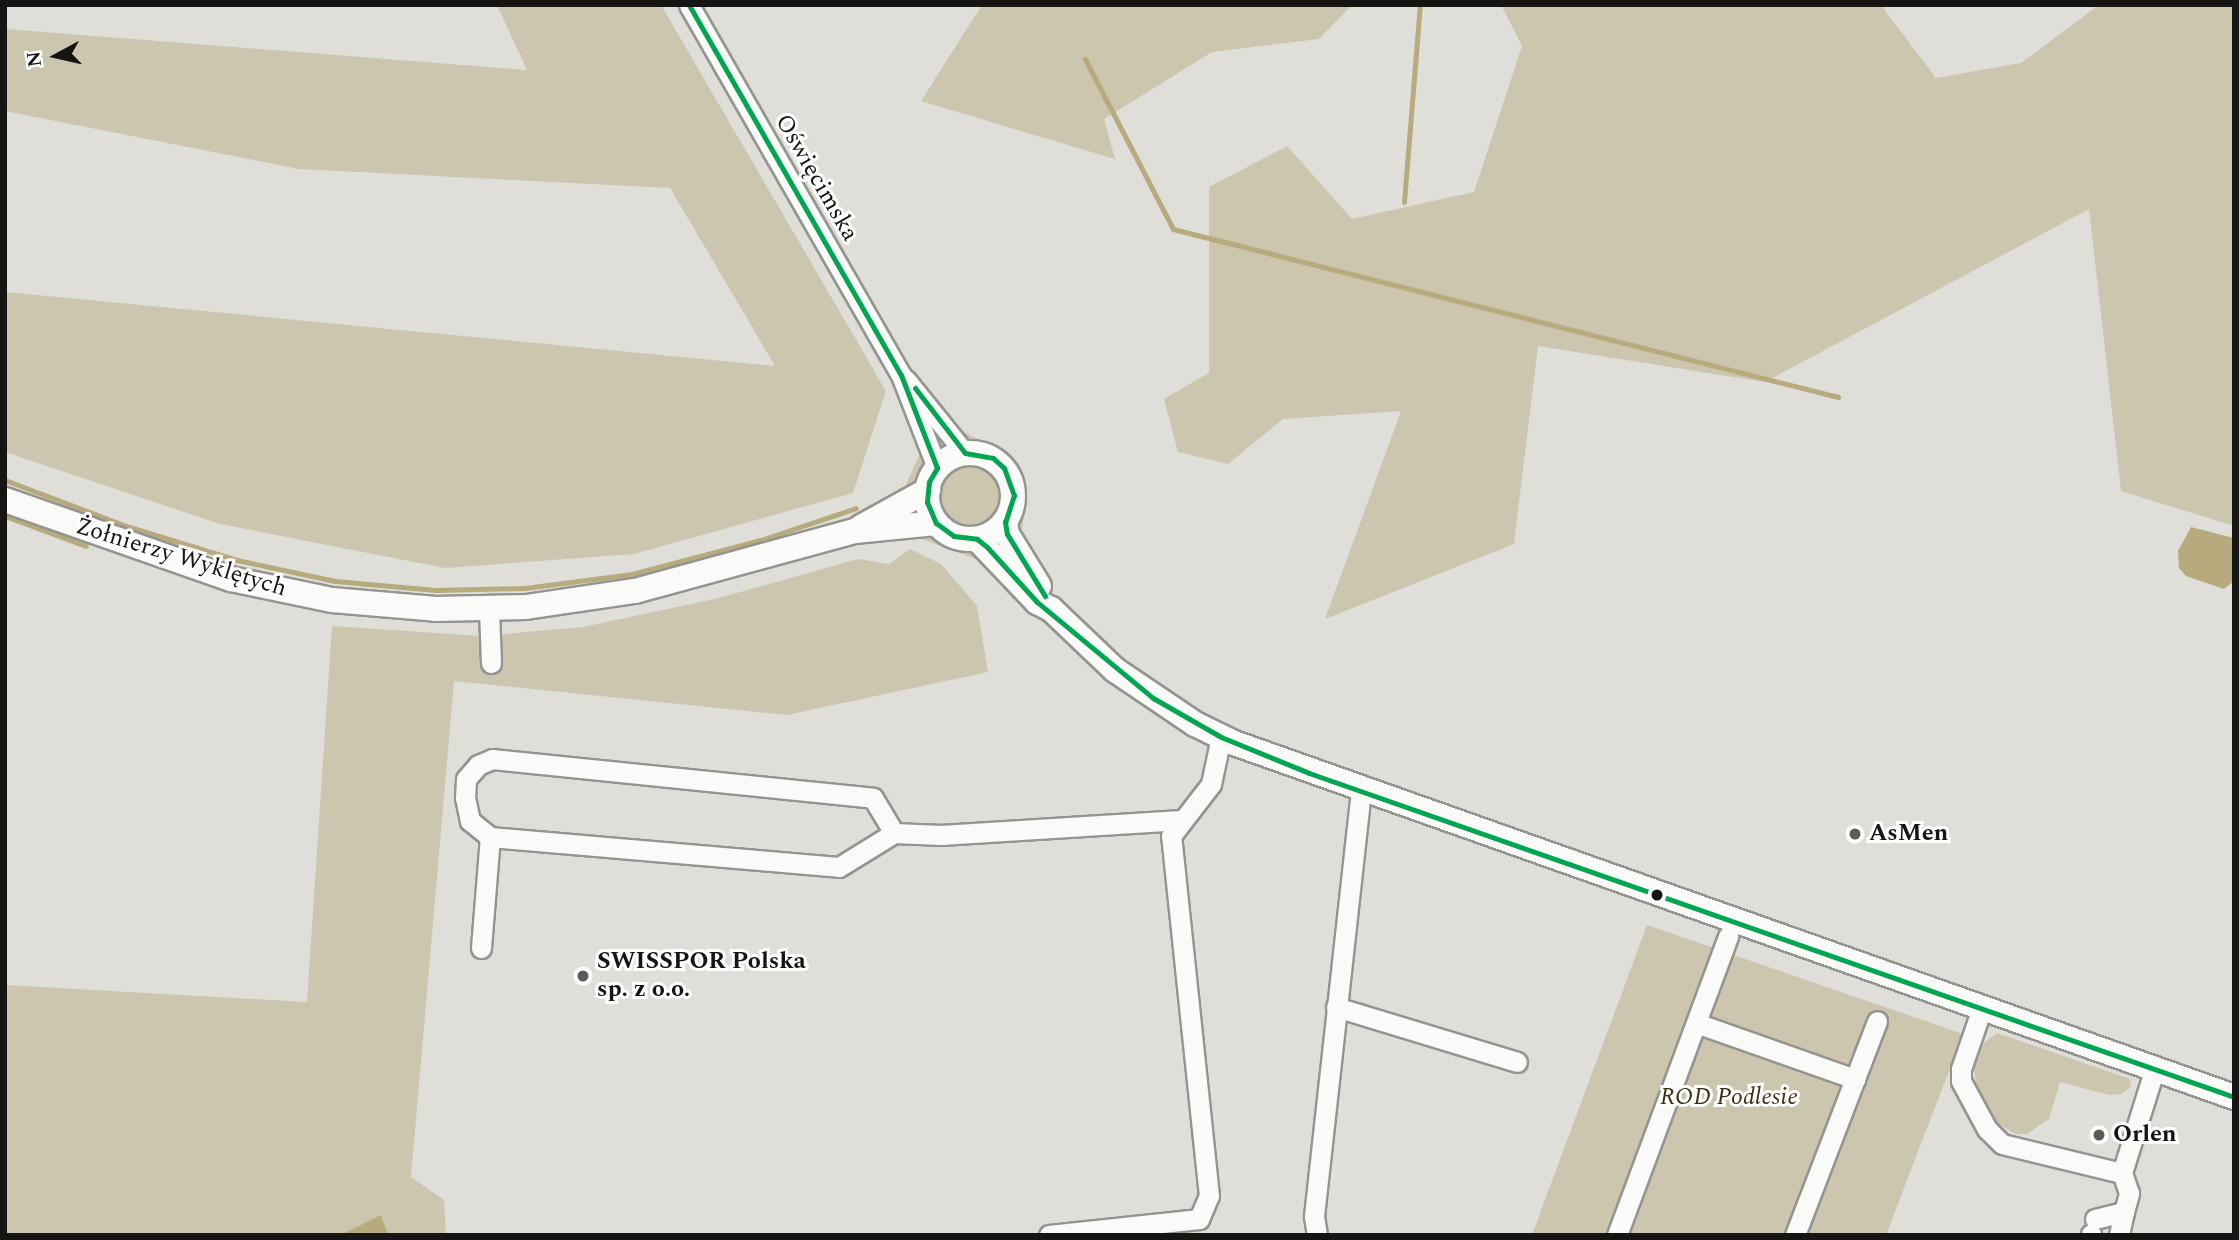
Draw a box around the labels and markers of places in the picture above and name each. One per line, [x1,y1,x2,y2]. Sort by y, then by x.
place label: AsMen [1869,820,1948,848]
marker: AsMen [1847,826,1863,842]
unlabelled marker [1650,888,1664,902]
place label: SWISSPOR Polska sp. z o.o. [597,948,806,1004]
marker: SWISSPOR Polska sp. z o.o. [575,968,591,984]
place label: Orlen [2113,1121,2177,1149]
marker: Orlen [2091,1127,2107,1143]

